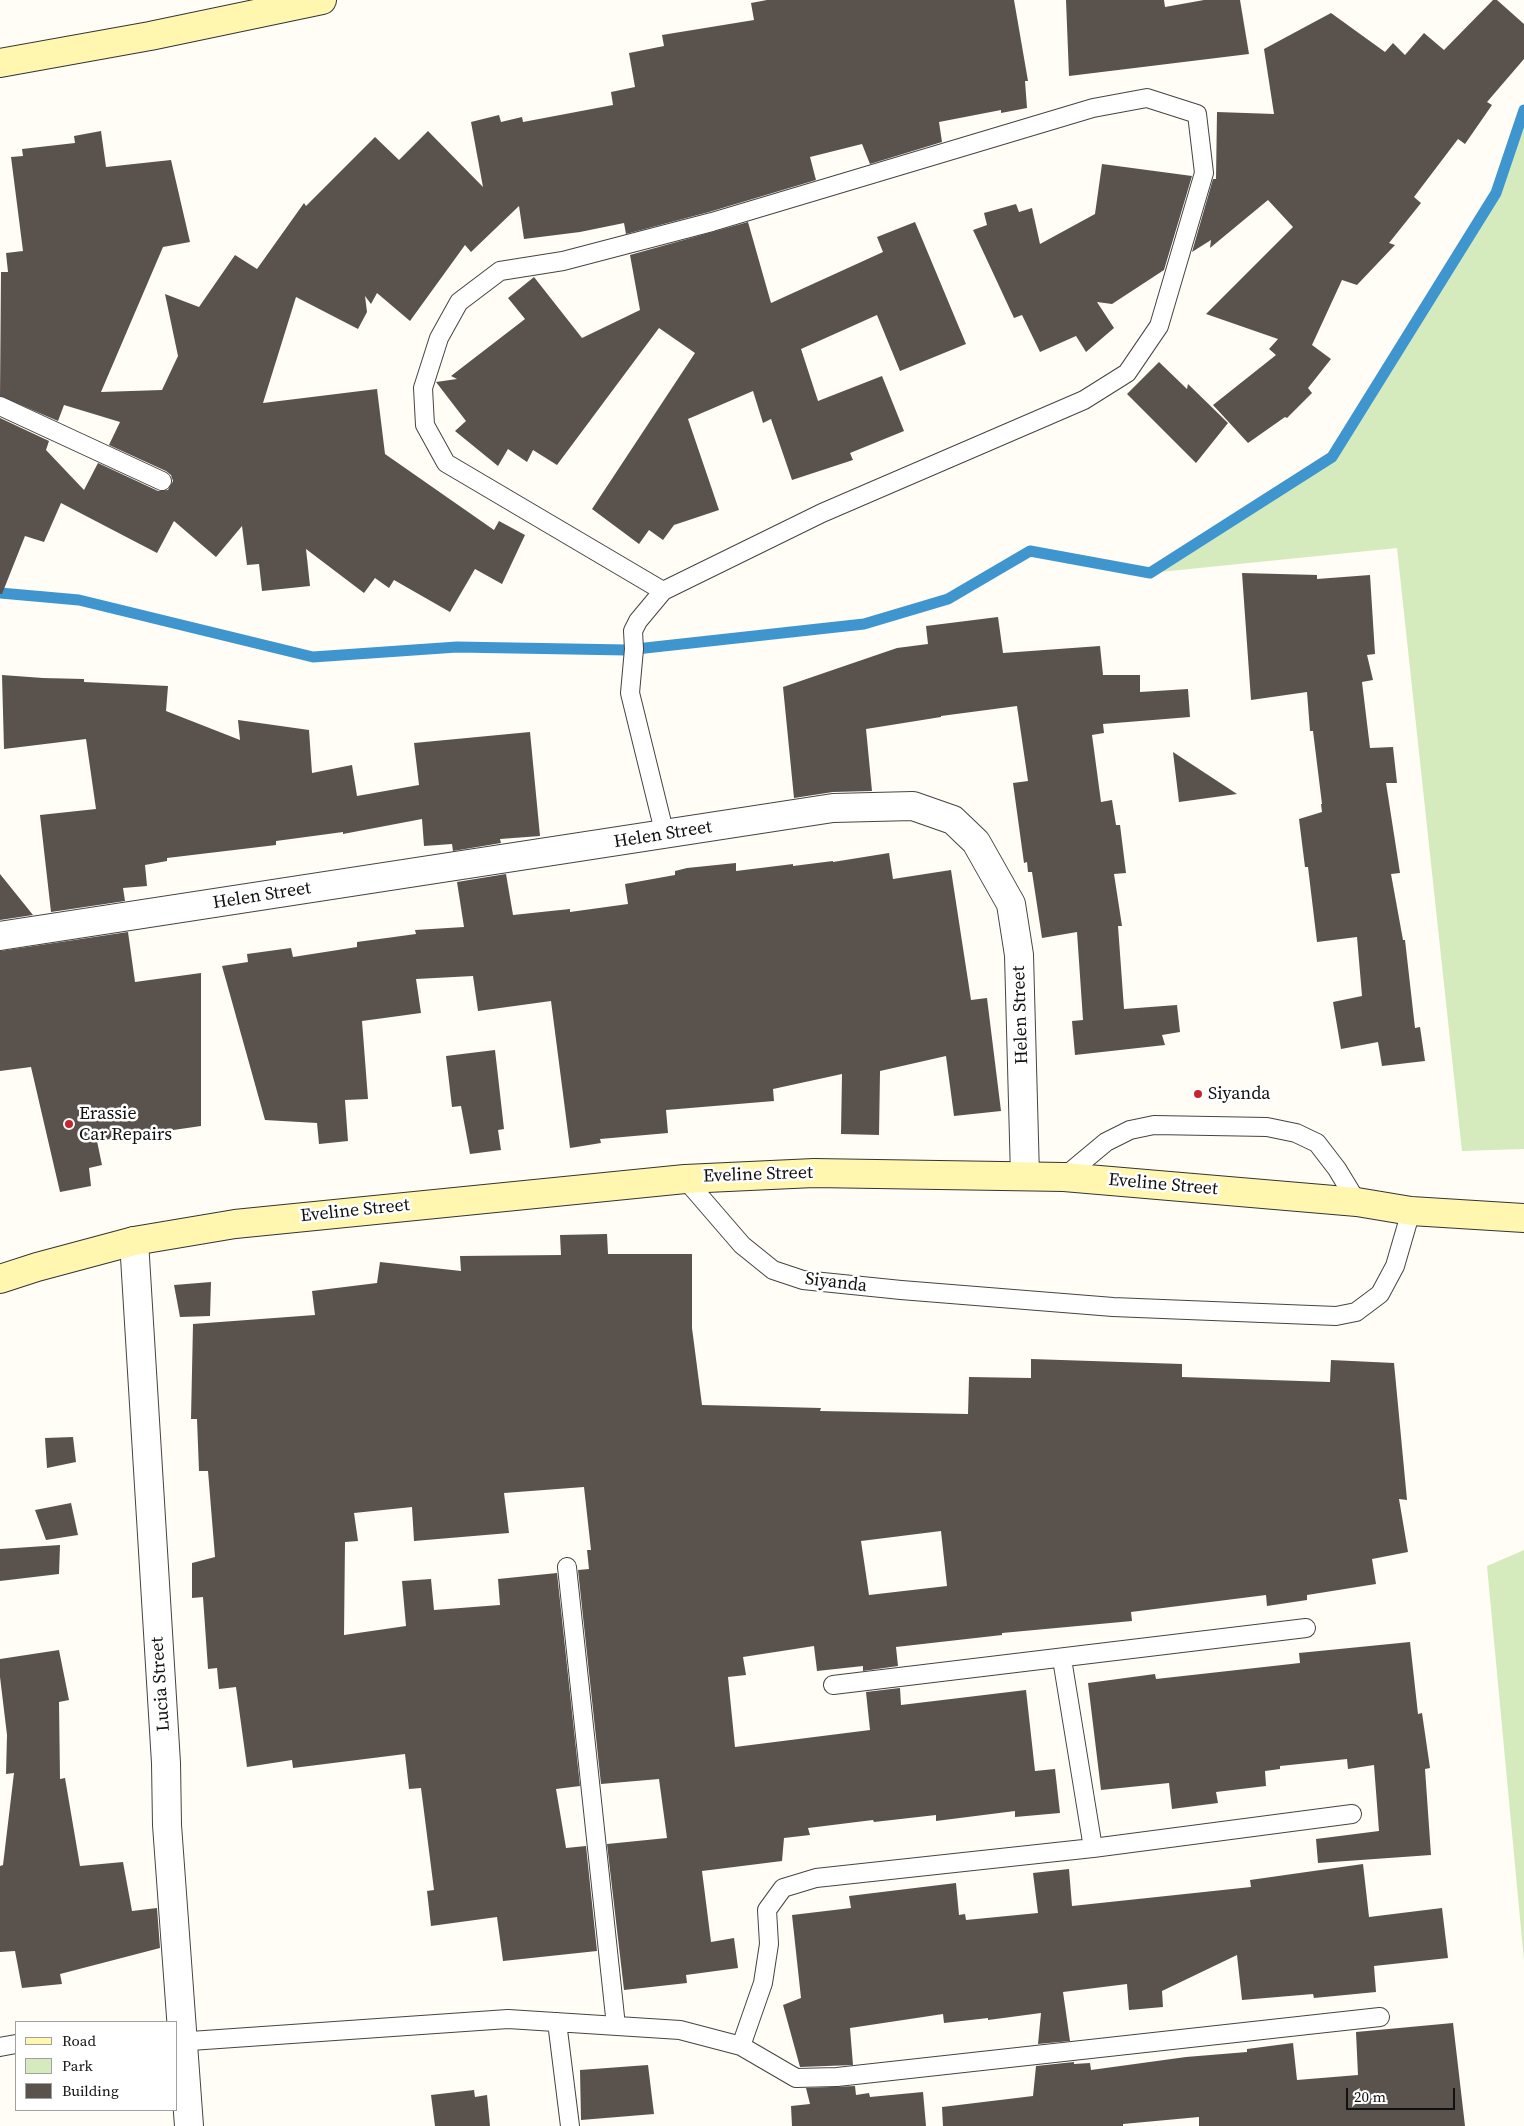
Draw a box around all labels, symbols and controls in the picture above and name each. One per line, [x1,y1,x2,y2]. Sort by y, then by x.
street label: Helen Street [612,817,714,853]
street label: Helen Street [211,878,313,914]
street label: Helen Street [1008,965,1034,1065]
place label: Siyanda [1208,1083,1270,1105]
marker: Siyanda [1192,1088,1204,1100]
place label: Erassie Car Repairs [79,1103,172,1146]
marker: Erassie Car Repairs [63,1118,75,1130]
street label: Eveline Street [703,1162,813,1188]
street label: Eveline Street [1107,1169,1219,1201]
street label: Eveline Street [299,1195,411,1227]
street label: Siyanda [804,1268,868,1298]
street label: Lucia Street [147,1636,175,1732]
legend [15,2021,178,2111]
text: Road [62,2030,96,2051]
text: Park [62,2055,93,2076]
scale bar [1349,2078,1458,2110]
text: Building [62,2080,119,2101]
text: 20 m [1354,2086,1386,2107]

